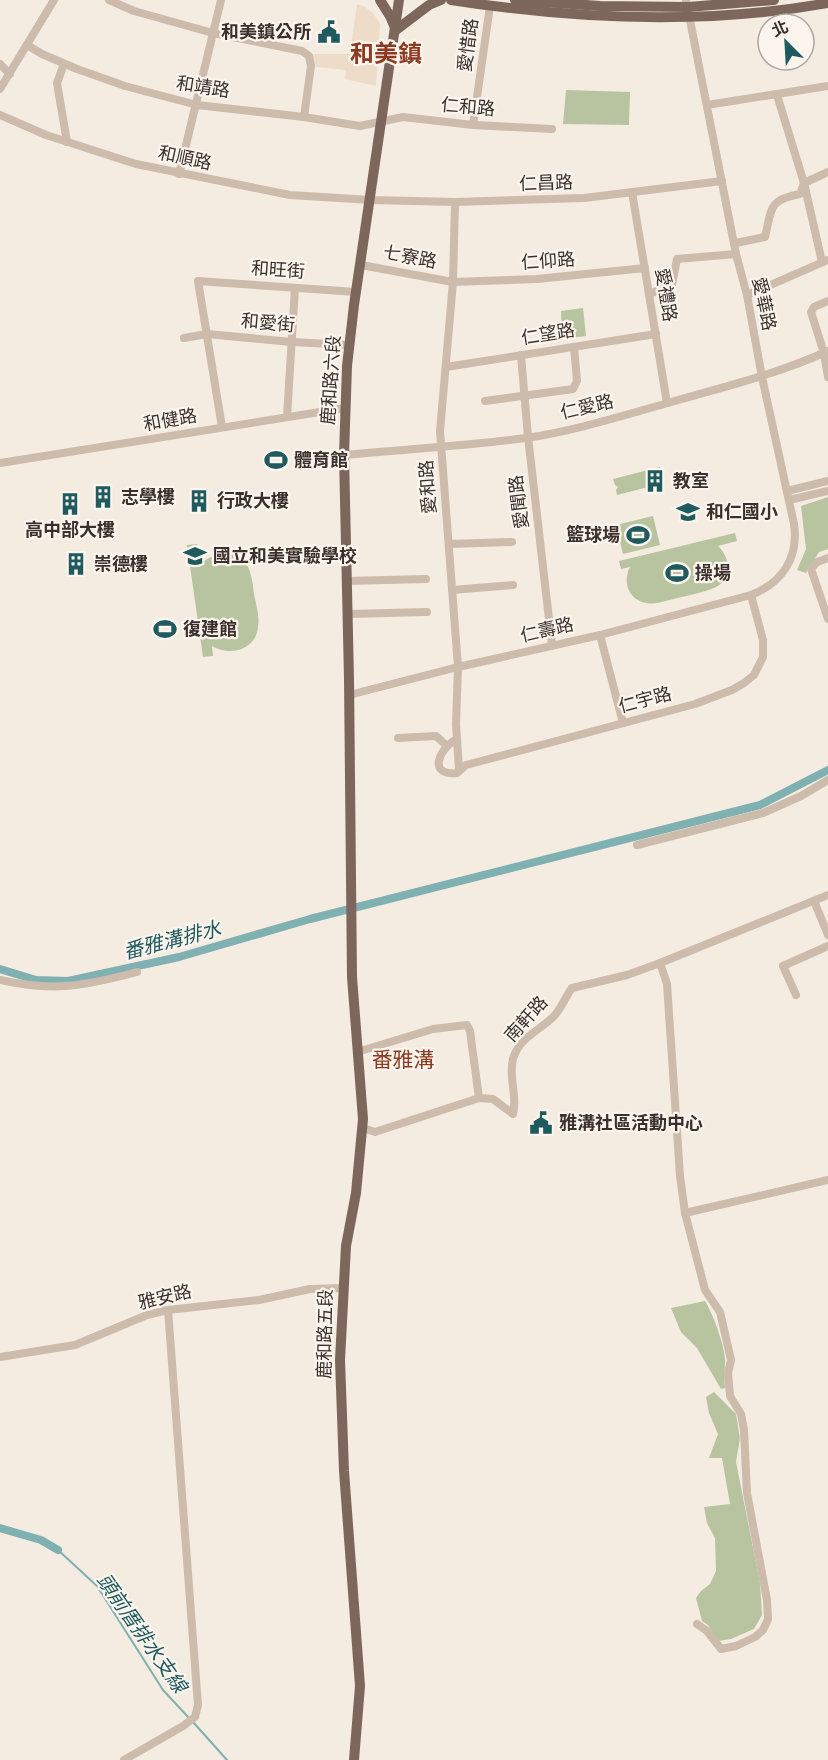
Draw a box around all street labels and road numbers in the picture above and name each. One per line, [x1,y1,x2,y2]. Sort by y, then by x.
street label: 愛惜路 [451,16,483,73]
street label: 和靖路 [175,70,232,102]
street label: 仁和路 [440,92,496,120]
street label: 和順路 [156,140,214,174]
street label: 仁昌路 [519,169,573,195]
street label: 七寮路 [381,239,439,273]
street label: 仁仰路 [520,246,576,274]
street label: 和旺街 [250,255,306,283]
street label: 愛禮路 [651,266,683,323]
street label: 愛華路 [748,275,782,333]
street label: 和愛街 [240,308,296,336]
street label: 仁望路 [519,317,576,349]
street label: 鹿和路六段 [315,334,345,426]
street label: 仁愛路 [558,388,616,424]
street label: 和健路 [141,403,198,436]
street label: 愛和路 [413,459,441,515]
street label: 愛聞路 [503,474,533,530]
street label: 仁壽路 [518,611,576,647]
street label: 仁宇路 [616,680,674,718]
street label: 南軒路 [498,990,552,1046]
street label: 雅安路 [136,1278,194,1314]
street label: 鹿和路五段 [311,1289,337,1379]

